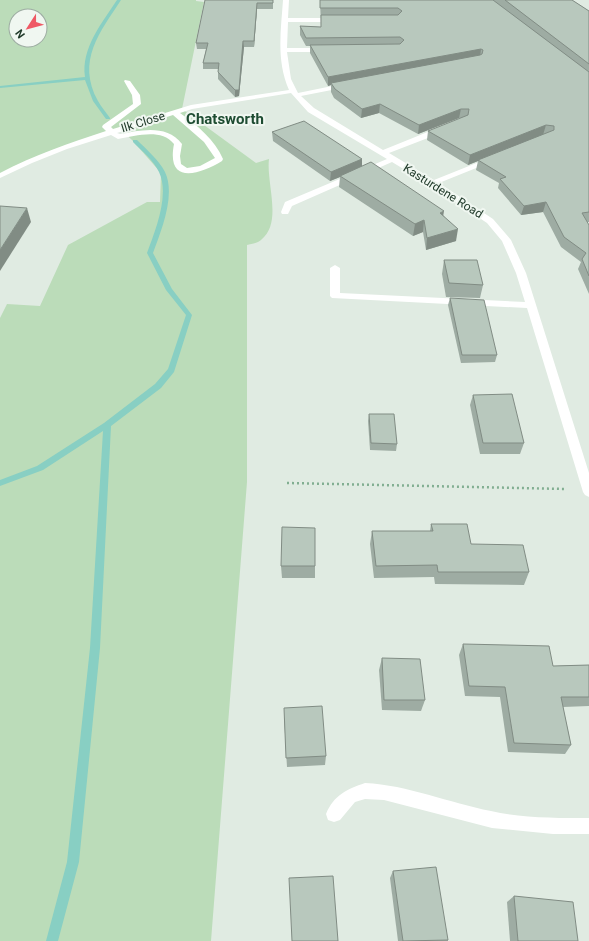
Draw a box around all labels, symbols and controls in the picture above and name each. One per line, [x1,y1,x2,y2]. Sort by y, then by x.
north arrow [8,8,48,48]
text: N [13,26,28,41]
street label: Ilk Close [119,109,167,135]
district label: Chatsworth [186,110,264,128]
street label: Kasturdene Road [401,161,485,221]

